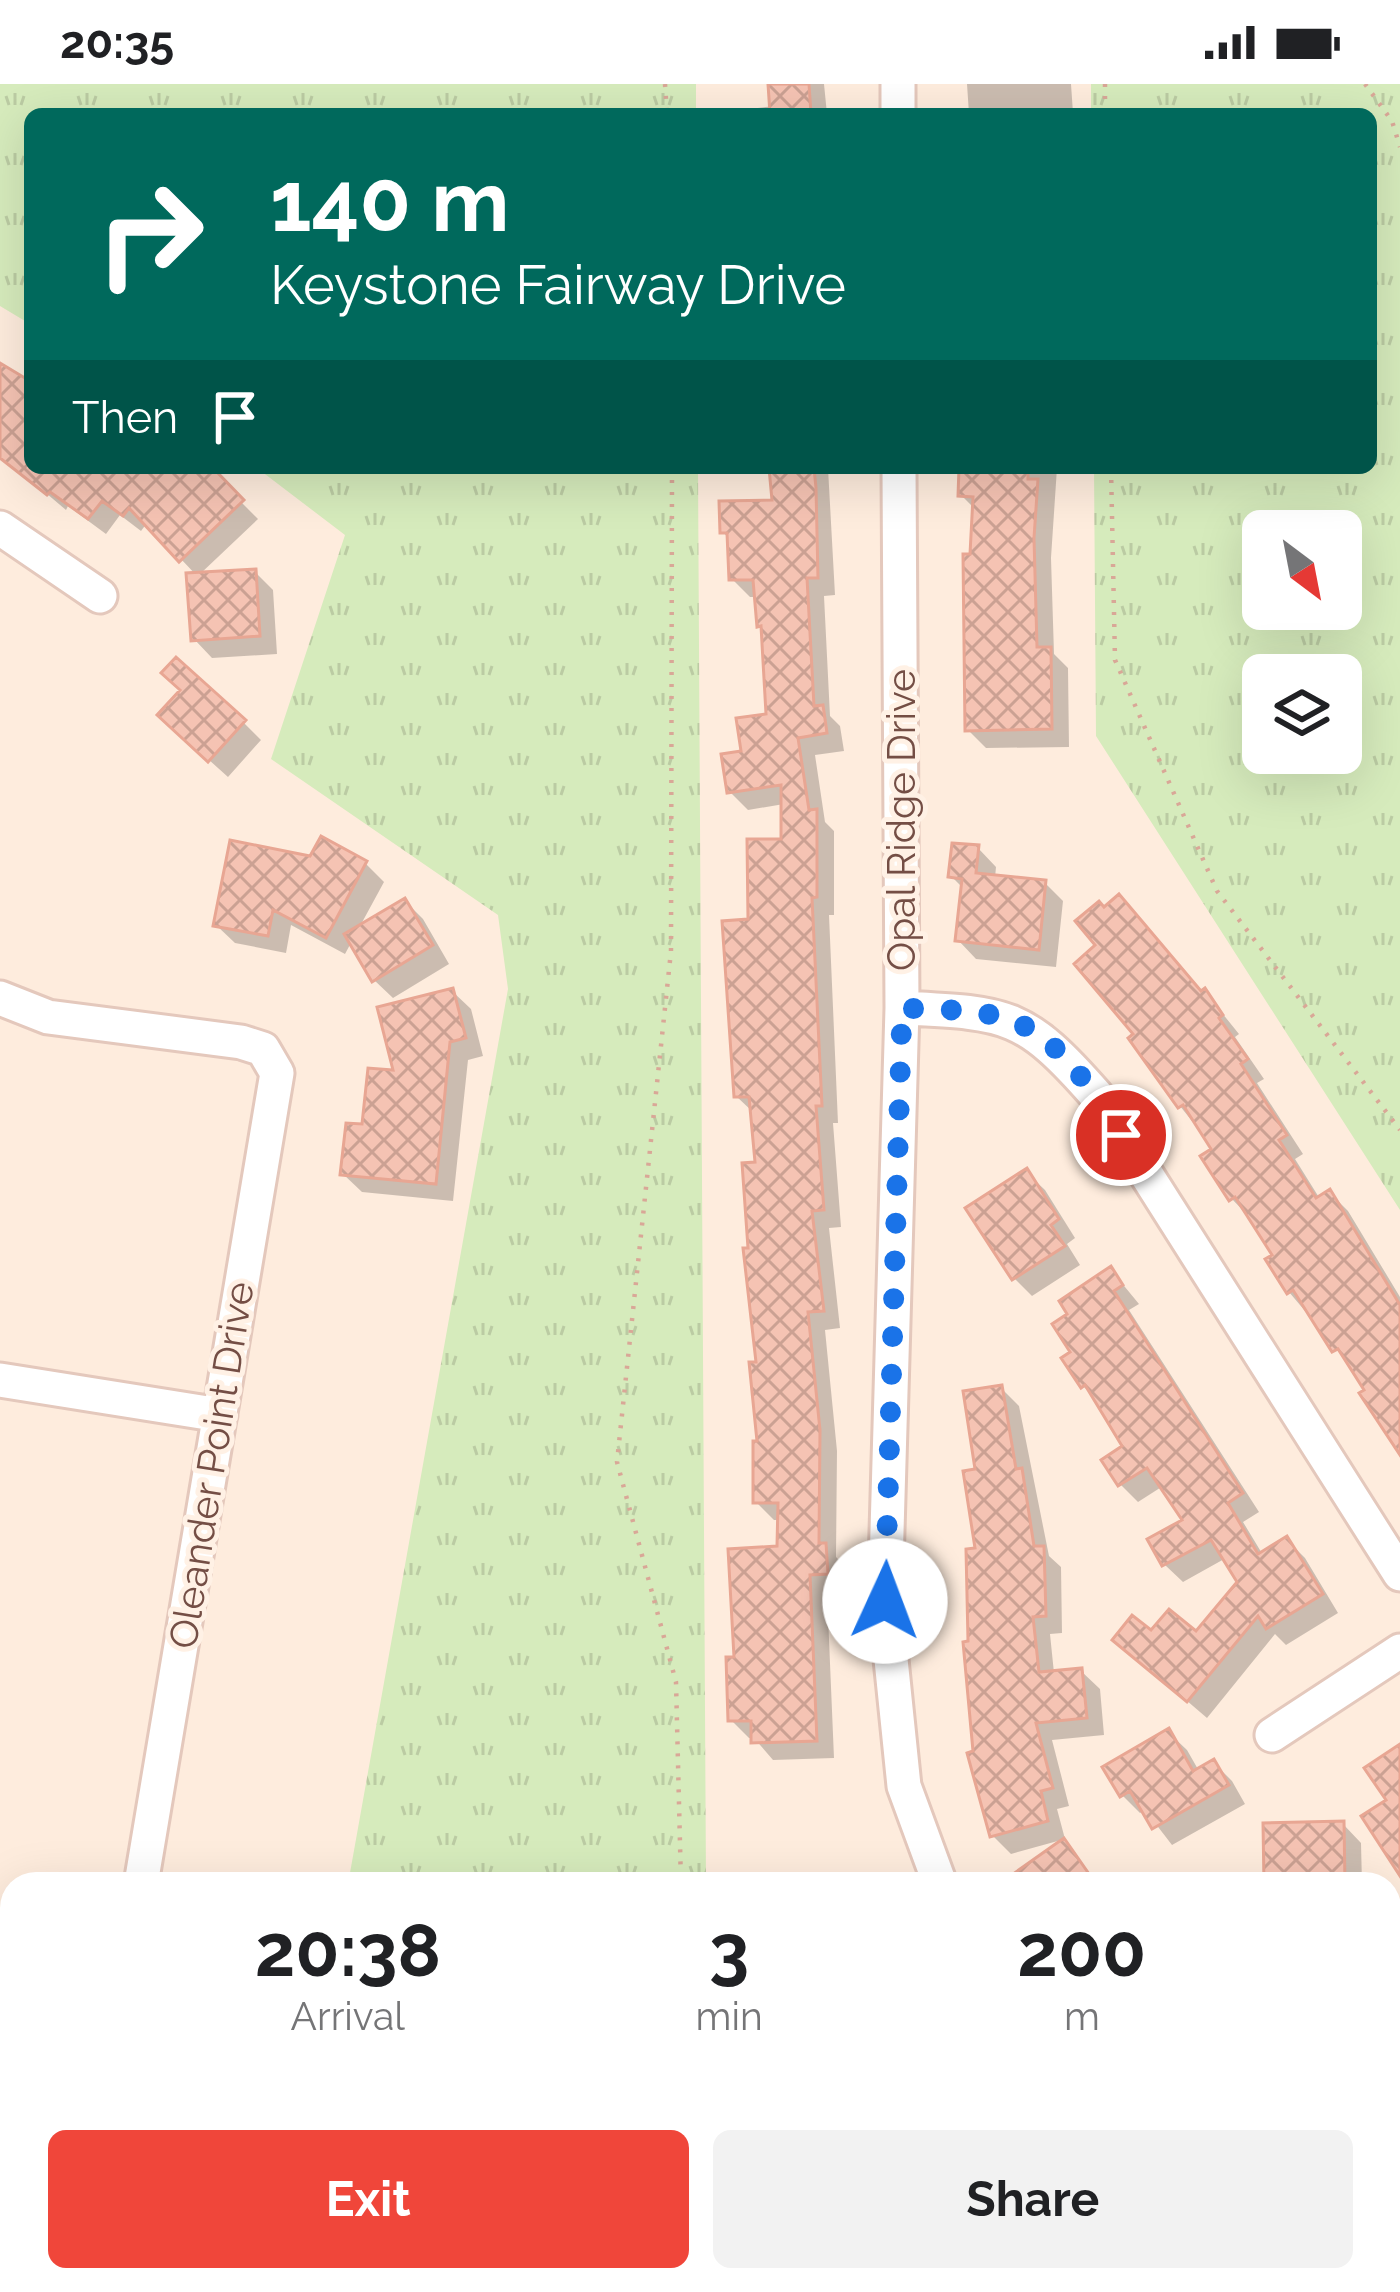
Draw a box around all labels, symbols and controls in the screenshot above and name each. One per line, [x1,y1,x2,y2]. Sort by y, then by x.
text: 20:35 [60,16,174,69]
text: 140 m [270,152,509,251]
icon: right [72,156,228,312]
text: Keystone Fairway Drive [270,253,846,317]
icon: arrive [202,384,268,450]
text: Then [72,391,178,444]
north arrow [1242,510,1362,630]
map controls [1242,510,1362,774]
button: layers [1242,654,1362,774]
street label: Opal Ridge Drive [878,669,924,971]
pin [1070,1084,1172,1186]
icon: arrive [1088,1102,1154,1168]
street label: Oleander Point Drive [159,1278,263,1652]
position arrow [822,1538,948,1664]
text: 20:38 [255,1908,441,1993]
text: 3 [709,1908,749,1993]
text: 200 [1017,1908,1146,1993]
text: Arrival [291,1993,405,2039]
text: min [696,1993,763,2039]
text: m [1064,1993,1100,2039]
button: Exit [48,2130,689,2268]
button: Share [713,2130,1353,2268]

